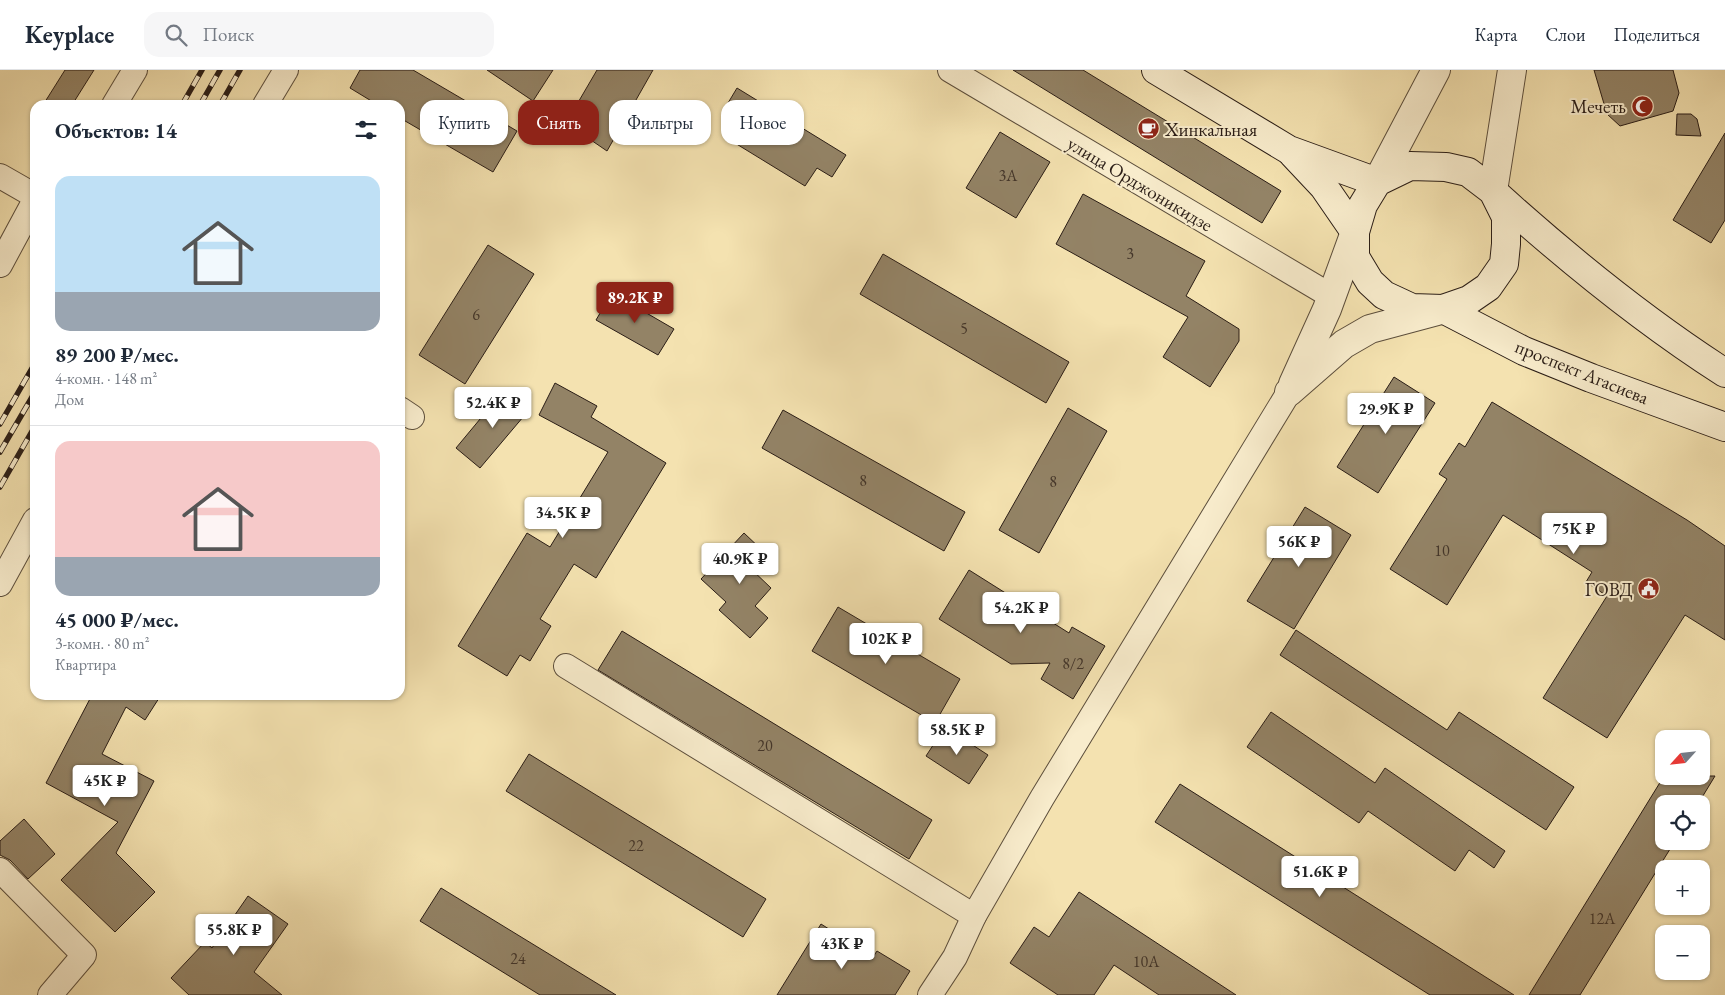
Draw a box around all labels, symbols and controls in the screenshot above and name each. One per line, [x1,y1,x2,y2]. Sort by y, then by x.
search box [144,12,494,57]
text: Keyplace [25,19,114,50]
icon: search [162,21,190,49]
text: Поиск [202,22,254,47]
text: Карта [1475,23,1518,46]
text: Слои [1546,23,1585,46]
text: Поделиться [1613,23,1700,46]
place label: Мечеть [1570,94,1626,119]
mosque icon: Мечеть [1630,94,1654,118]
chip: Купить [420,100,508,145]
chip: Снять [518,100,599,145]
chip: Фильтры [609,100,711,145]
chip: Новое [721,100,804,145]
icon: filters [352,116,380,144]
text: Объектов: 14 [55,117,177,144]
cafe icon: Хинкальная [1137,117,1161,141]
place label: Хинкальная [1164,117,1258,142]
street label: улица Орджоникидзе [1063,131,1217,237]
house number: 3А [999,165,1018,186]
icon: home [173,208,263,298]
house number: 3 [1126,243,1134,264]
pin: 89.2K ₽ [589,282,681,324]
text: 89.2K ₽ [607,287,663,308]
house number: 6 [472,304,480,325]
house number: 5 [960,318,968,339]
street label: проспект Агасиева [1512,334,1653,410]
text: 89 200 ₽/мес. [55,341,179,368]
text: 4-комн. · 148 m² [55,368,157,389]
pin: 52.4K ₽ [447,386,539,429]
text: Дом [55,389,84,410]
text: 52.4K ₽ [465,392,521,413]
pin: 29.9K ₽ [1340,392,1432,435]
text: 29.9K ₽ [1358,398,1414,419]
house number: 8 [859,470,867,491]
house number: 8 [1049,471,1057,492]
icon: home [173,474,263,564]
pin: 34.5K ₽ [517,496,609,539]
text: 34.5K ₽ [535,502,591,523]
pin: 75K ₽ [1539,512,1609,555]
text: 75K ₽ [1553,518,1595,539]
pin: 56K ₽ [1264,526,1334,568]
text: 56K ₽ [1278,531,1320,552]
house number: 10 [1434,540,1450,561]
pin: 40.9K ₽ [694,542,786,585]
text: 40.9K ₽ [712,548,768,569]
place label: ГОВД [1585,577,1633,602]
public building icon: ГОВД [1637,577,1661,601]
pin: 54.2K ₽ [975,592,1067,634]
text: 54.2K ₽ [993,597,1049,618]
text: 45 000 ₽/мес. [55,606,179,633]
pin: 102K ₽ [845,622,927,665]
text: 102K ₽ [860,628,912,649]
text: 3-комн. · 80 m² [55,633,150,654]
house number: 8/2 [1062,653,1084,674]
text: Квартира [55,654,116,675]
pin: 58.5K ₽ [911,714,1003,756]
text: 58.5K ₽ [929,719,985,740]
north arrow [1655,730,1710,785]
map controls [1655,730,1710,980]
house number: 20 [757,735,773,756]
pin: 45K ₽ [70,764,140,807]
text: 45K ₽ [84,770,126,791]
button: locate [1655,795,1710,850]
house number: 22 [628,835,644,856]
pin: 51.6K ₽ [1274,856,1366,898]
button: + [1655,860,1710,915]
text: 51.6K ₽ [1292,861,1348,882]
house number: 12А [1589,908,1616,929]
pin: 55.8K ₽ [188,914,280,956]
text: 55.8K ₽ [206,919,262,940]
button: − [1655,925,1710,980]
pin: 43K ₽ [807,928,877,970]
text: 43K ₽ [821,933,863,954]
house number: 24 [510,948,526,969]
house number: 10А [1133,951,1160,972]

